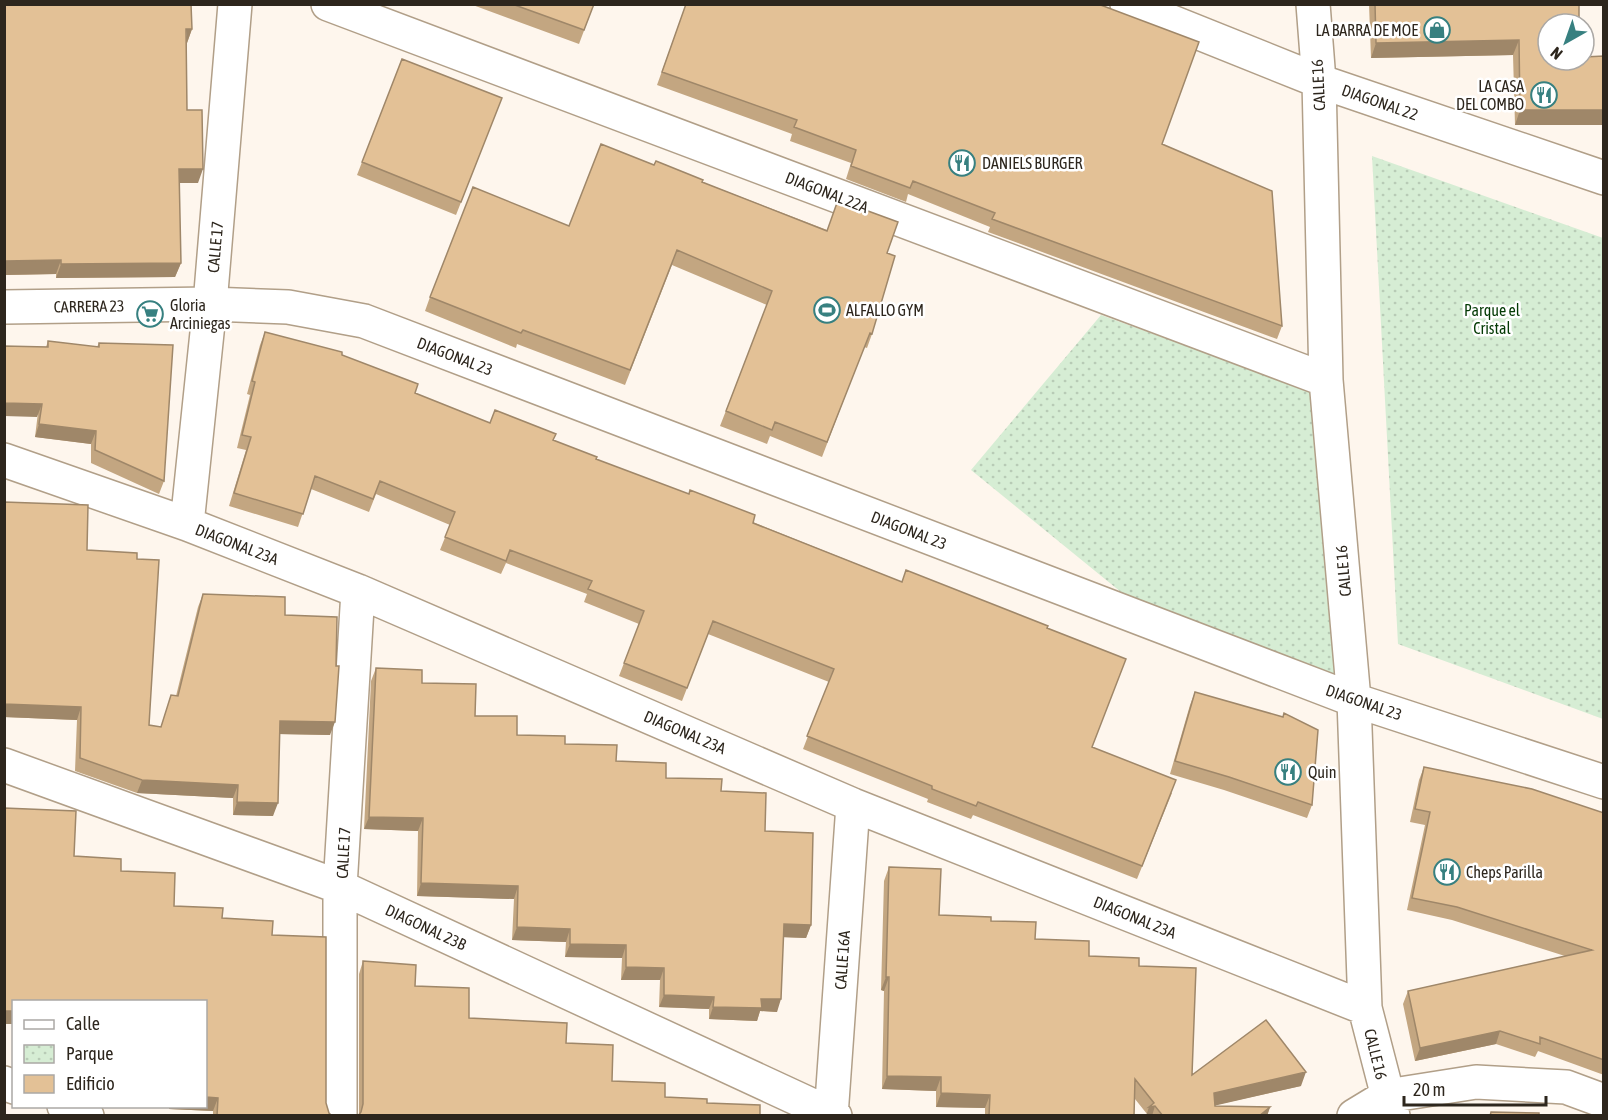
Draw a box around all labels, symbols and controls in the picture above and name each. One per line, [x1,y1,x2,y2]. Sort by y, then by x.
north arrow [1536,12,1596,72]
shop icon: LA BARRA DE MOE [1422,15,1452,45]
place label: LA BARRA DE MOE [1315,21,1418,39]
text: N [1547,44,1566,63]
street label: CALLE 16 [1308,59,1328,111]
place label: LA CASA DEL COMBO [1456,77,1524,113]
restaurant icon: LA CASA DEL COMBO [1529,80,1559,110]
street label: DIAGONAL 22 [1340,81,1420,123]
restaurant icon: DANIELS BURGER [947,148,977,178]
place label: DANIELS BURGER [982,154,1082,172]
street label: DIAGONAL 22A [783,168,871,216]
street label: CALLE 17 [204,221,226,273]
sports icon: ALFALLO GYM [812,295,842,325]
street label: CARRERA 23 [53,296,125,316]
place label: Gloria Arciniegas [170,296,231,333]
supermarket icon: Gloria Arciniegas [135,299,165,329]
place label: ALFALLO GYM [846,301,924,319]
park label: Parque el Cristal [1464,301,1521,337]
street label: DIAGONAL 23 [415,333,495,379]
street label: DIAGONAL 23 [869,507,949,553]
street label: DIAGONAL 23A [193,520,281,568]
street label: CALLE 16 [1332,545,1354,597]
street label: DIAGONAL 23 [1324,681,1404,723]
street label: DIAGONAL 23A [641,707,729,757]
restaurant icon: Quin [1273,757,1303,787]
place label: Quin [1308,763,1337,781]
street label: CALLE 17 [333,827,353,879]
restaurant icon: Cheps Parilla [1432,857,1462,887]
place label: Cheps Parilla [1466,863,1543,882]
street label: DIAGONAL 23A [1091,892,1179,942]
street label: DIAGONAL 23B [383,900,470,954]
street label: CALLE 16A [831,930,853,990]
legend [12,1000,207,1108]
text: Calle [66,1013,100,1034]
street label: CALLE 16 [1361,1027,1391,1081]
text: Parque [66,1043,114,1064]
scale bar [1404,1069,1546,1107]
text: Edificio [66,1073,115,1094]
text: 20 m [1413,1079,1445,1100]

